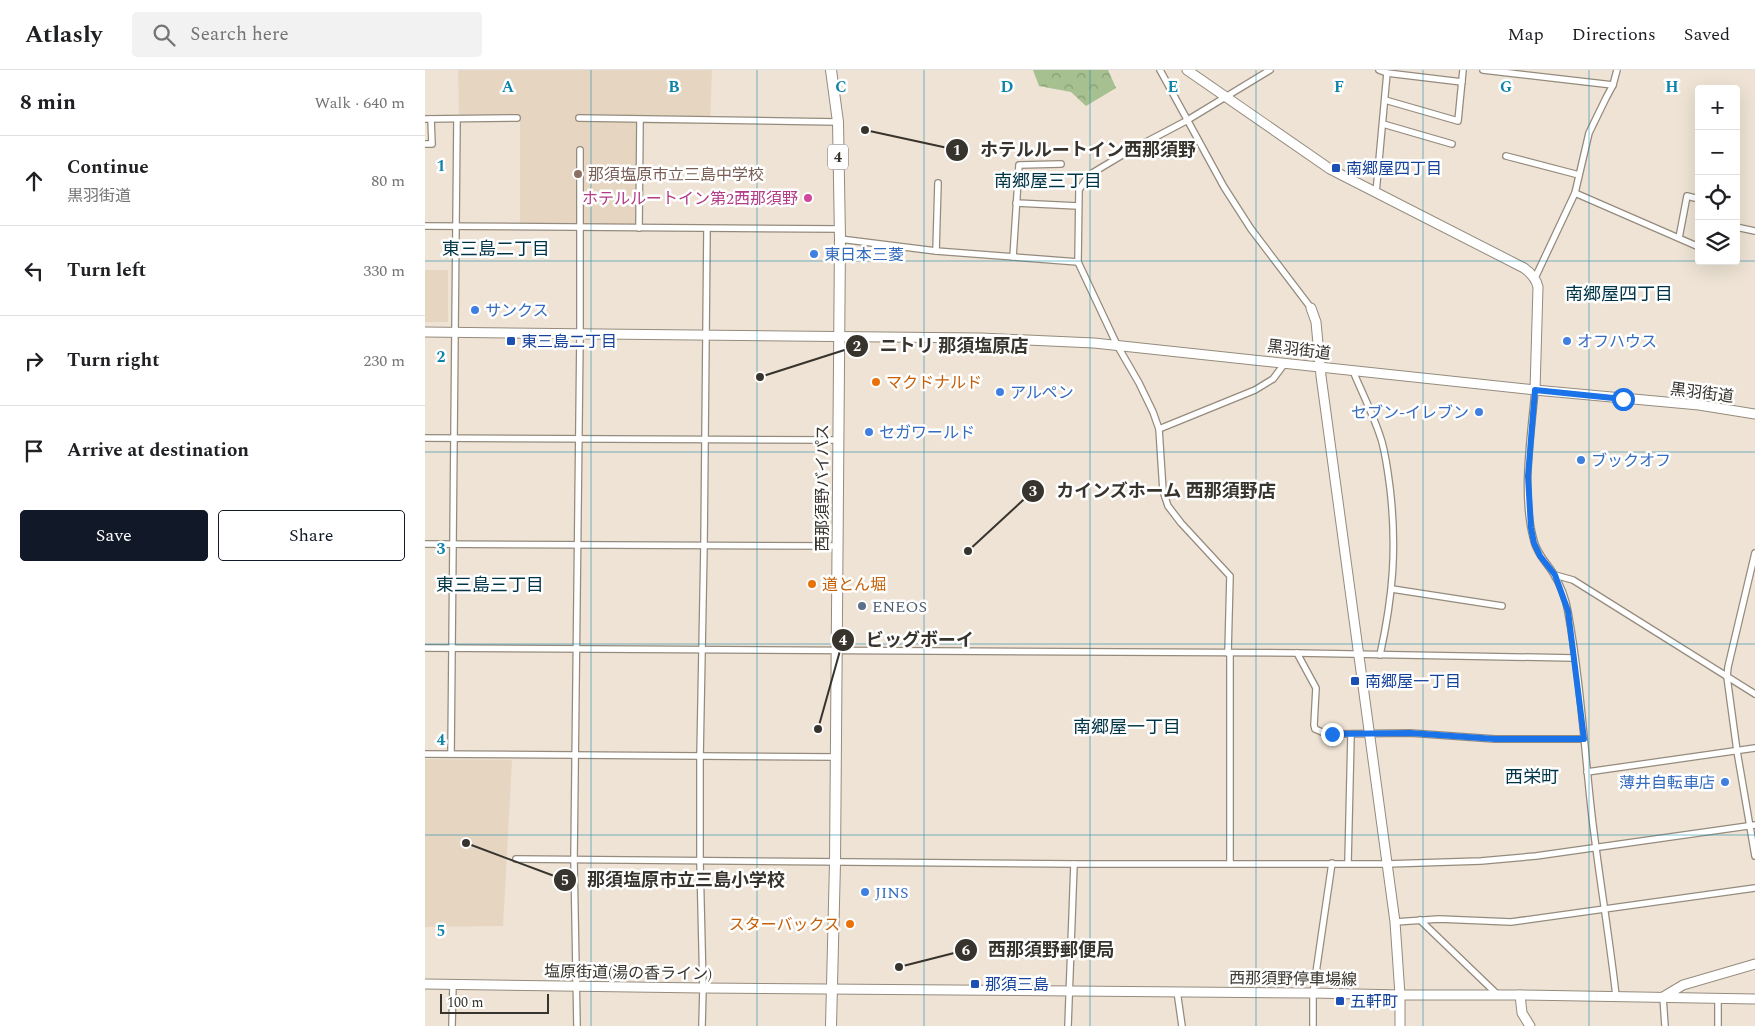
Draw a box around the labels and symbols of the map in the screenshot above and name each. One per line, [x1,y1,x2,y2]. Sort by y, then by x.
text: A [502,75,515,99]
text: B [668,75,680,99]
text: C [835,75,847,99]
text: D [1001,75,1014,99]
text: E [1168,75,1178,99]
text: F [1334,75,1344,99]
text: G [1500,75,1512,99]
text: H [1665,75,1679,99]
callout: ホテルルートイン西那須野 [945,133,1206,166]
text: ホテルルートイン西那須野 [980,137,1196,164]
text: 1 [953,139,961,162]
road number: 4 [828,144,848,170]
text: 1 [437,154,445,178]
place label: 南郷屋四丁目 [1346,157,1442,181]
marker: 南郷屋四丁目 [1330,162,1342,174]
place label: 那須塩原市立三島中学校 [588,163,764,187]
marker: 那須塩原市立三島中学校 [572,168,584,180]
district label: 南郷屋三丁目 [994,168,1102,195]
place label: ホテルルートイン第2西那須野 [582,187,798,211]
marker: ホテルルートイン第2西那須野 [802,192,814,204]
district label: 東三島二丁目 [442,236,550,263]
place label: 東日本三菱 [824,243,904,267]
marker: 東日本三菱 [808,248,820,260]
district label: 南郷屋四丁目 [1565,281,1673,308]
place label: サンクス [485,299,549,323]
marker: サンクス [469,304,481,316]
callout: ニトリ 那須塩原店 [845,329,1038,362]
place label: 東三島二丁目 [521,330,617,354]
place label: オフハウス [1577,330,1657,354]
text: ニトリ 那須塩原店 [880,333,1028,360]
street label: 黒羽街道 [1266,334,1332,366]
marker: 東三島二丁目 [505,335,517,347]
text: 2 [853,335,861,358]
marker: オフハウス [1561,335,1573,347]
text: 2 [437,345,446,369]
place label: マクドナルド [886,371,982,395]
marker: マクドナルド [870,376,882,388]
street label: 黒羽街道 [1669,377,1735,409]
place label: アルペン [1010,381,1074,405]
marker: アルペン [994,386,1006,398]
route start [1612,388,1635,411]
place label: セブン-イレブン [1351,401,1469,425]
marker: セブン-イレブン [1473,406,1485,418]
place label: セガワールド [879,421,975,445]
street label: 西那須野バイパス [811,424,835,552]
marker: セガワールド [863,426,875,438]
place label: ブックオフ [1591,449,1671,473]
marker: ブックオフ [1575,454,1587,466]
callout: カインズホーム 西那須野店 [1021,474,1286,507]
text: カインズホーム 西那須野店 [1056,478,1276,505]
text: 3 [1029,480,1037,503]
text: 3 [437,537,446,561]
district label: 東三島三丁目 [436,572,544,599]
place label: 道とん堀 [822,573,886,597]
marker: 道とん堀 [806,578,818,590]
place label: ENEOS [872,595,927,619]
marker: ENEOS [856,600,868,612]
callout: ビッグボーイ [831,623,984,656]
text: ビッグボーイ [866,627,974,654]
text: 4 [839,629,848,652]
place label: 南郷屋一丁目 [1365,670,1461,694]
marker: 南郷屋一丁目 [1349,675,1361,687]
district label: 南郷屋一丁目 [1073,714,1181,741]
route end [1321,723,1344,746]
text: 4 [437,728,446,752]
district label: 西栄町 [1505,764,1559,791]
place label: 薄井自転車店 [1619,771,1715,795]
marker: 薄井自転車店 [1719,776,1731,788]
callout: 那須塩原市立三島小学校 [552,863,795,896]
text: 那須塩原市立三島小学校 [587,867,785,894]
text: 5 [561,869,569,892]
place label: JINS [875,881,909,905]
marker: JINS [859,886,871,898]
place label: スターバックス [729,913,840,937]
marker: スターバックス [844,918,856,930]
text: 5 [437,919,445,943]
callout: 西那須野郵便局 [953,933,1124,966]
text: 西那須野郵便局 [988,937,1114,964]
text: 6 [962,939,970,962]
street label: 塩原街道(湯の香ライン) [544,960,712,986]
street label: 西那須野停車場線 [1229,966,1357,992]
place label: 那須三島 [985,973,1049,997]
marker: 那須三島 [969,978,981,990]
place label: 五軒町 [1350,990,1398,1014]
scale bar [440,991,549,1014]
marker: 五軒町 [1334,995,1346,1007]

